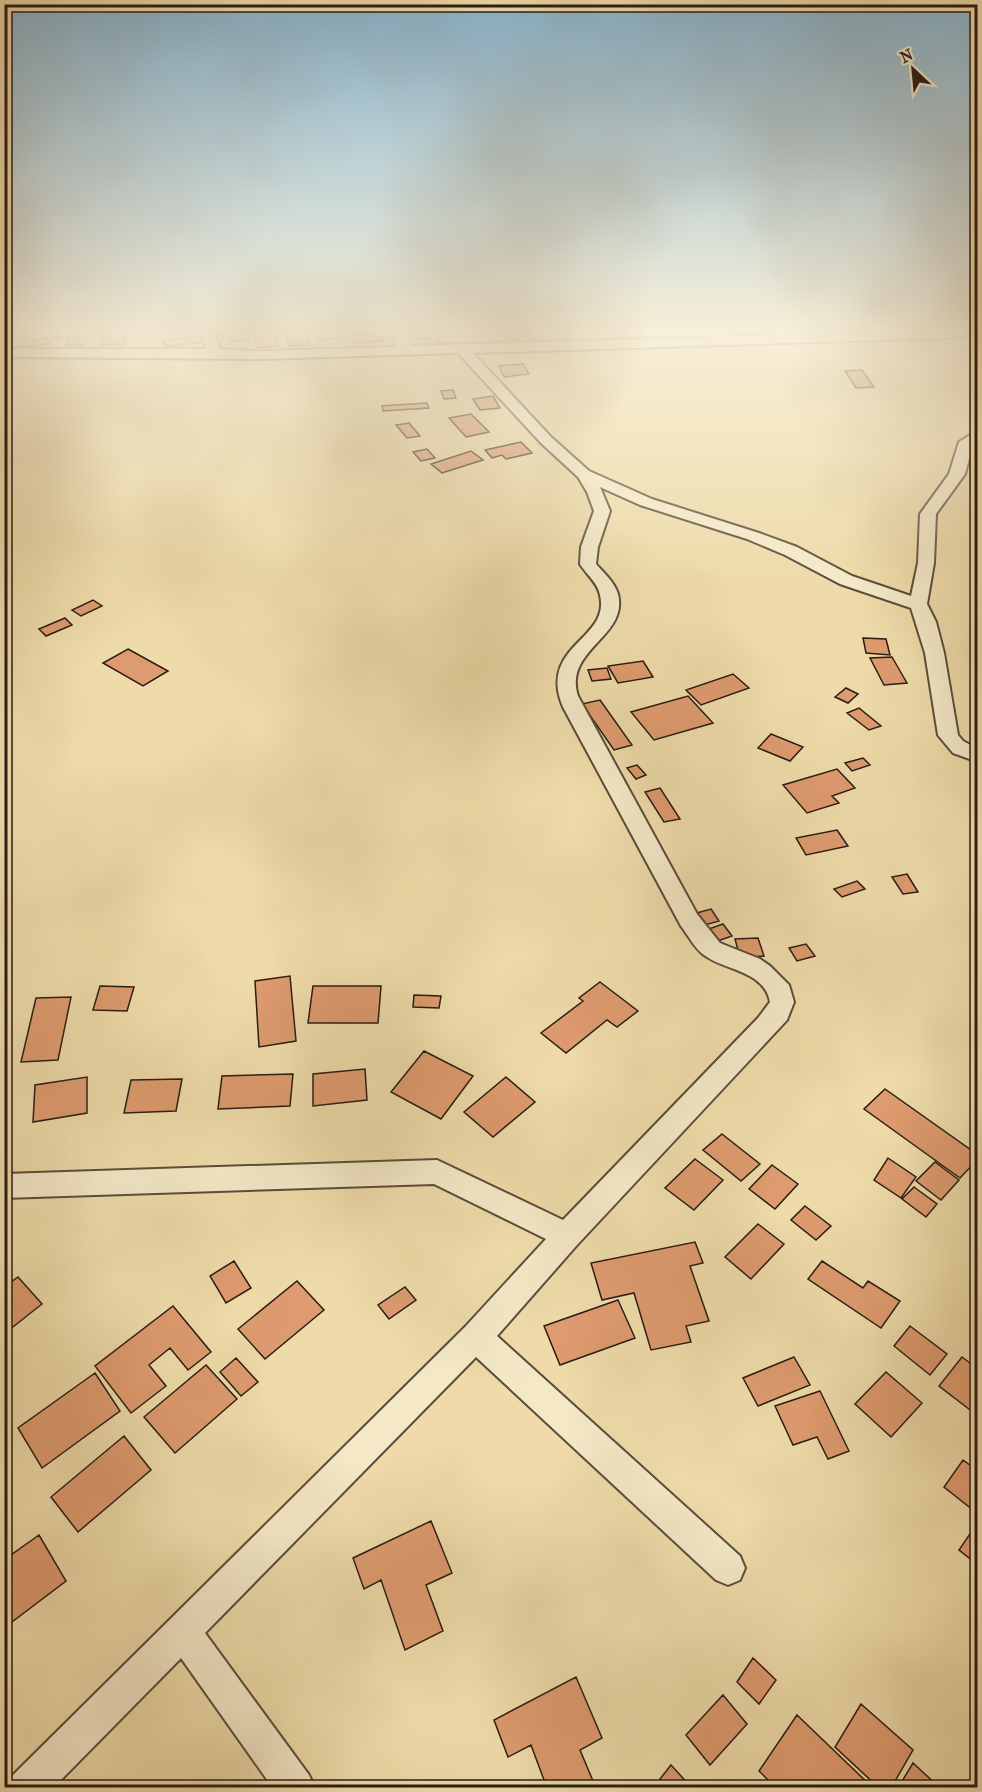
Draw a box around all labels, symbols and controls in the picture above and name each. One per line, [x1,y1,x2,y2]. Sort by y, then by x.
north arrow [883,39,943,99]
text: N [897,44,917,67]

